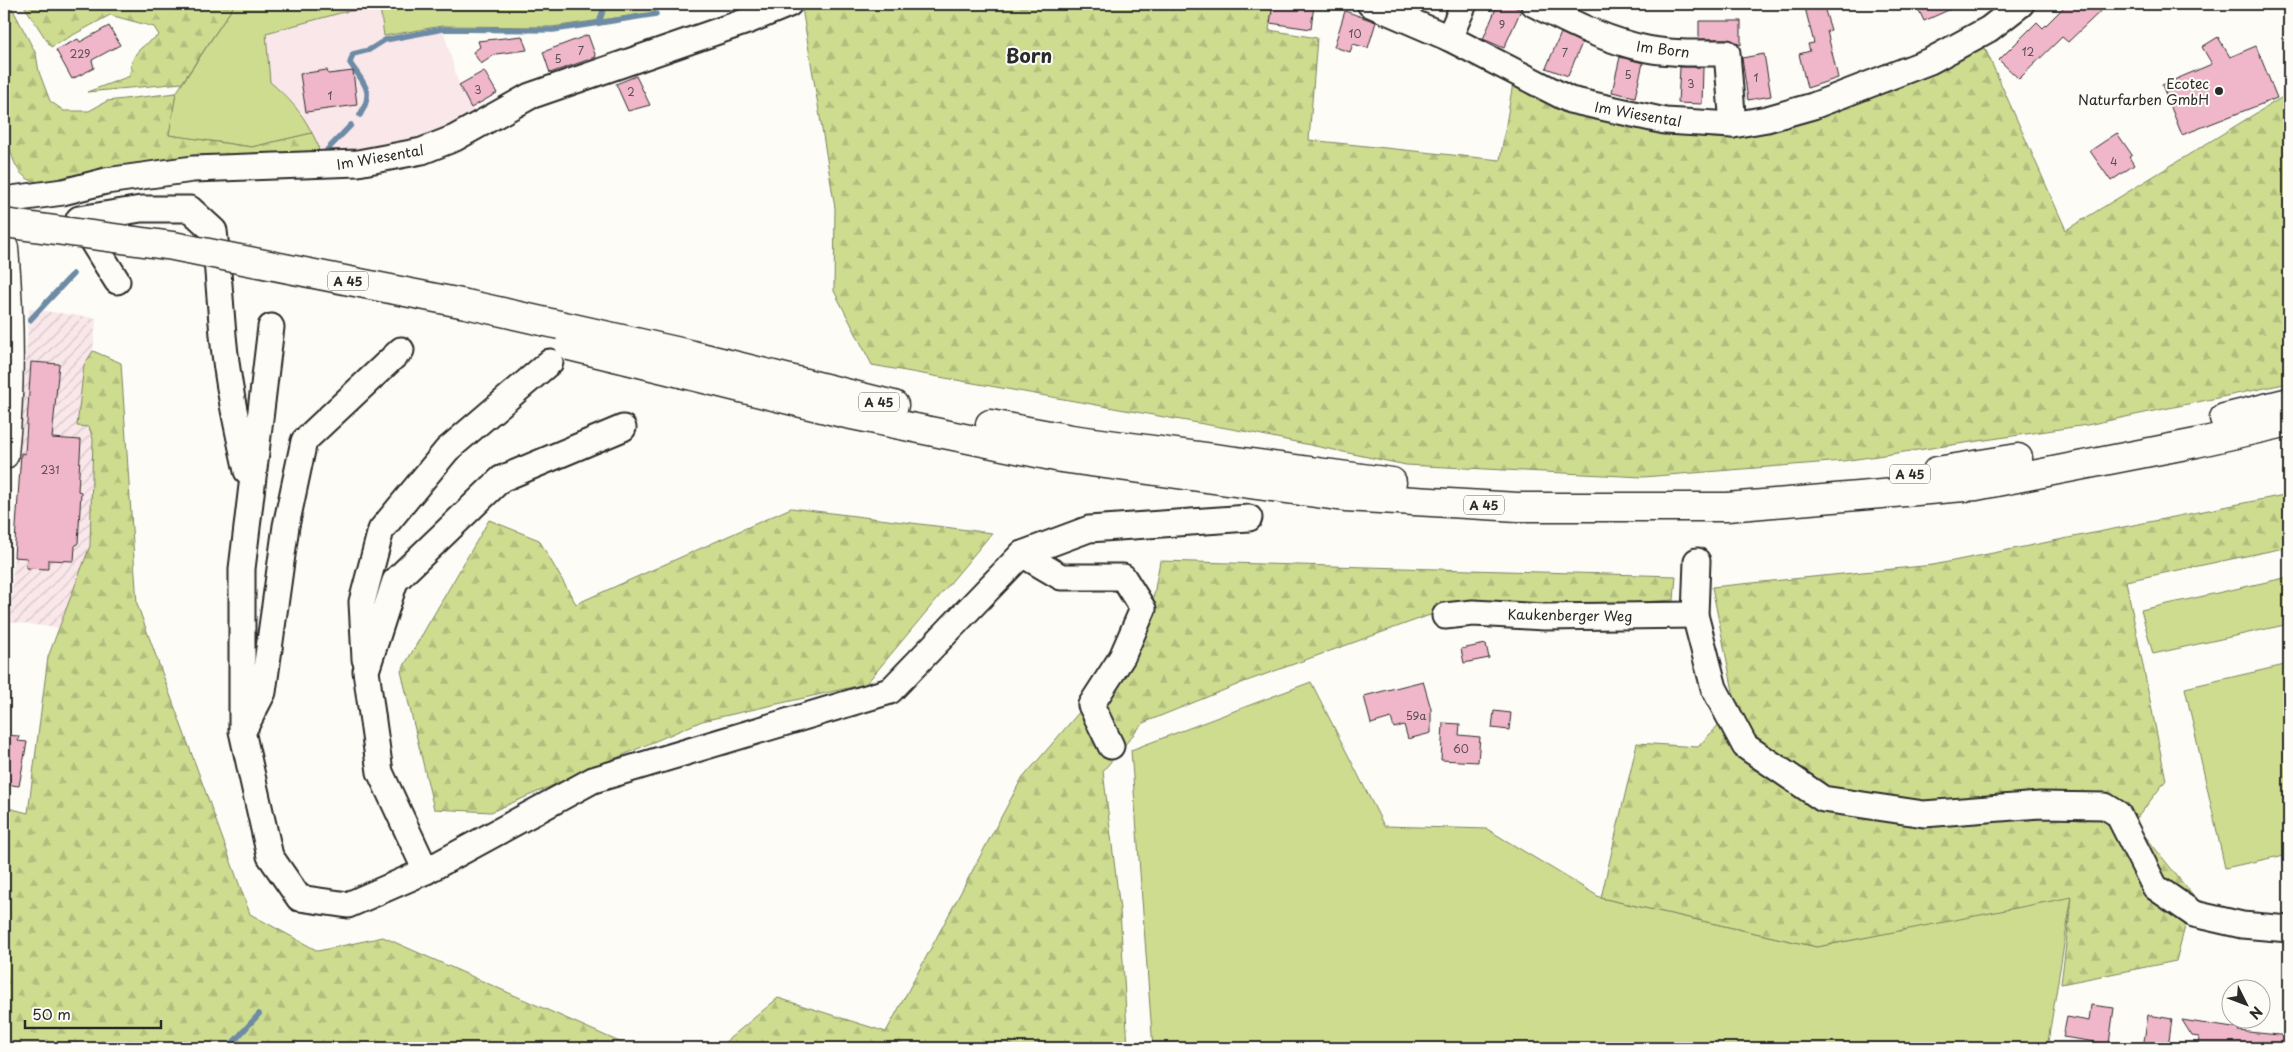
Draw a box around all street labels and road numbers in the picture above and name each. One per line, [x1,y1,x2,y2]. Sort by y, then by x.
street label: Im Born [1635,35,1691,63]
street label: Im Wiesental [1593,96,1683,132]
street label: Im Wiesental [335,139,425,175]
road number: A 45 [328,272,368,290]
road number: A 45 [859,392,899,412]
road number: A 45 [1890,464,1930,484]
road number: A 45 [1464,496,1504,514]
street label: Kaukenberger Weg [1507,603,1633,627]

